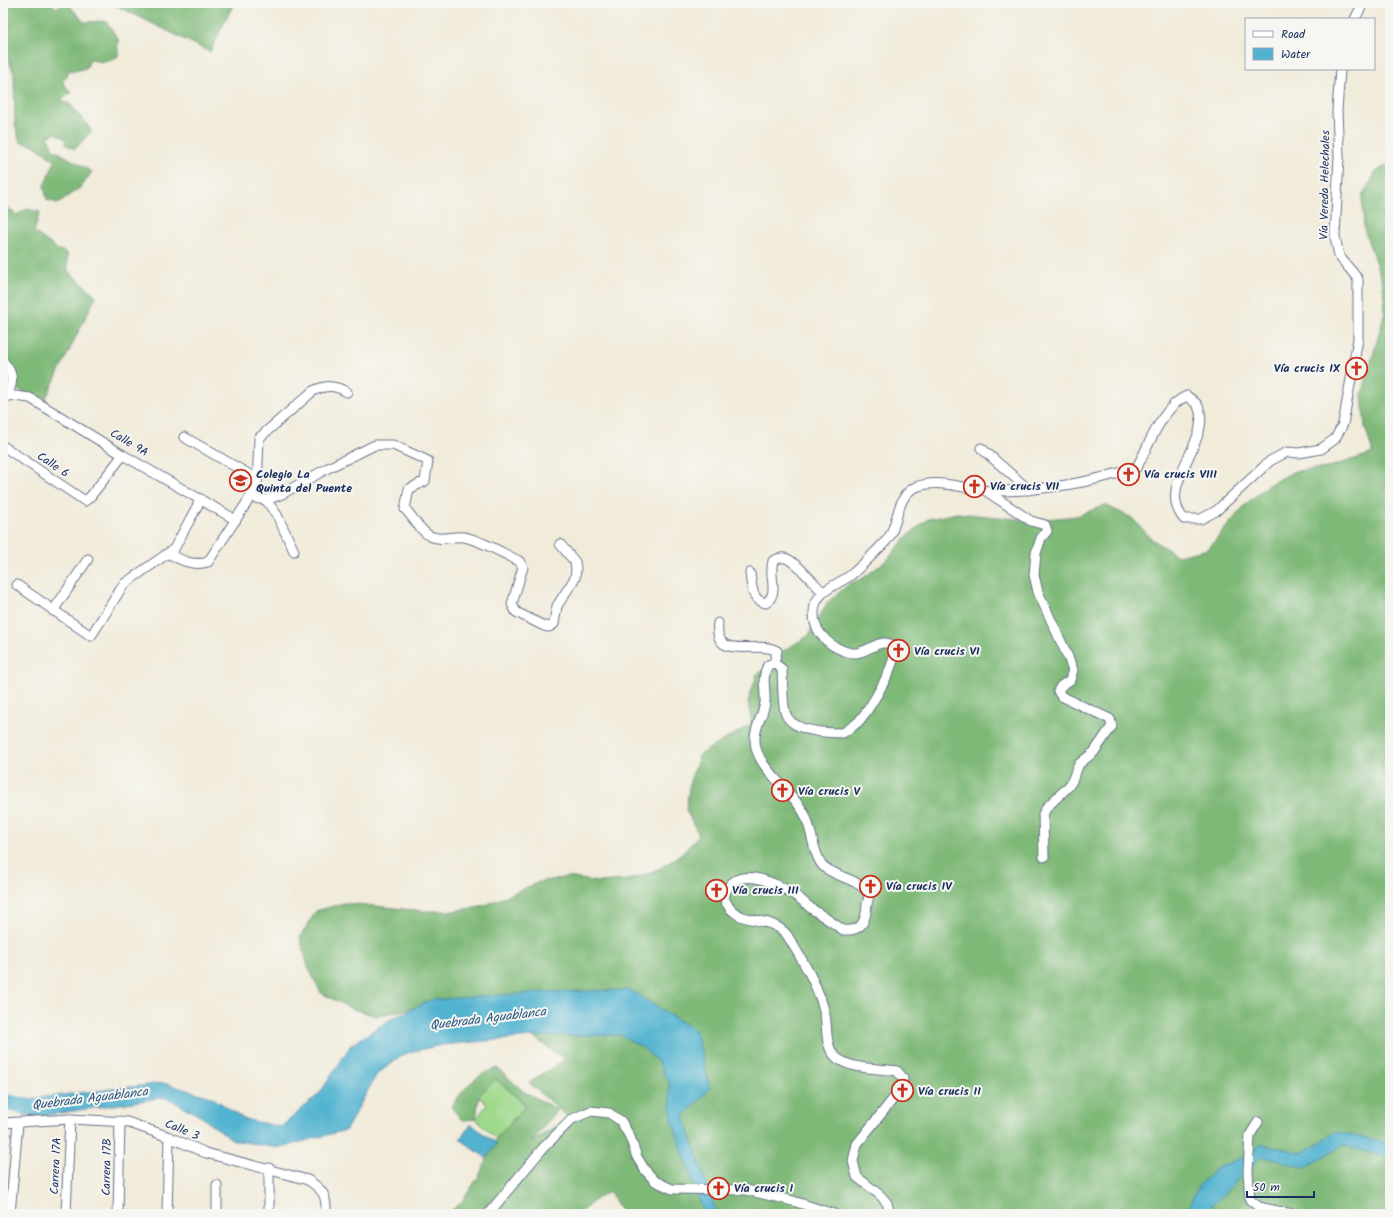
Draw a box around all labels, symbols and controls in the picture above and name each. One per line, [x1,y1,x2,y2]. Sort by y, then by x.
legend [1245,18,1375,70]
text: Road [1281,25,1306,44]
text: Water [1281,45,1311,64]
street label: Vía Vereda Helechales [1315,130,1335,240]
church icon: Vía crucis IX [1343,355,1369,381]
place label: Vía crucis IX [1274,359,1341,378]
street label: Calle 9A [106,424,152,462]
street label: Calle 6 [33,447,73,483]
church icon: Vía crucis VIII [1115,461,1141,487]
place label: Colegio La Quinta del Puente [256,465,352,498]
place label: Vía crucis VIII [1144,465,1217,484]
school or university icon: Colegio La Quinta del Puente [228,468,254,494]
church icon: Vía crucis VII [962,473,988,499]
place label: Vía crucis VII [990,477,1060,496]
church icon: Vía crucis VI [885,638,911,664]
place label: Vía crucis VI [914,642,980,661]
church icon: Vía crucis V [769,778,795,804]
place label: Vía crucis V [798,782,862,801]
church icon: Vía crucis IV [857,873,883,899]
church icon: Vía crucis III [704,877,730,903]
place label: Vía crucis IV [886,877,953,896]
place label: Vía crucis III [732,881,799,900]
water label: Quebrada Aguablanca [429,1001,548,1037]
church icon: Vía crucis II [889,1078,915,1104]
water label: Quebrada Aguablanca [31,1081,150,1117]
place label: Vía crucis II [918,1082,981,1101]
street label: Calle 3 [162,1114,202,1146]
street label: Carrera 17A [45,1137,67,1195]
street label: Carrera 17B [97,1138,117,1196]
scale bar [1247,1173,1314,1199]
church icon: Vía crucis I [706,1175,732,1201]
text: 50 m [1253,1178,1280,1197]
place label: Vía crucis I [734,1179,794,1198]

